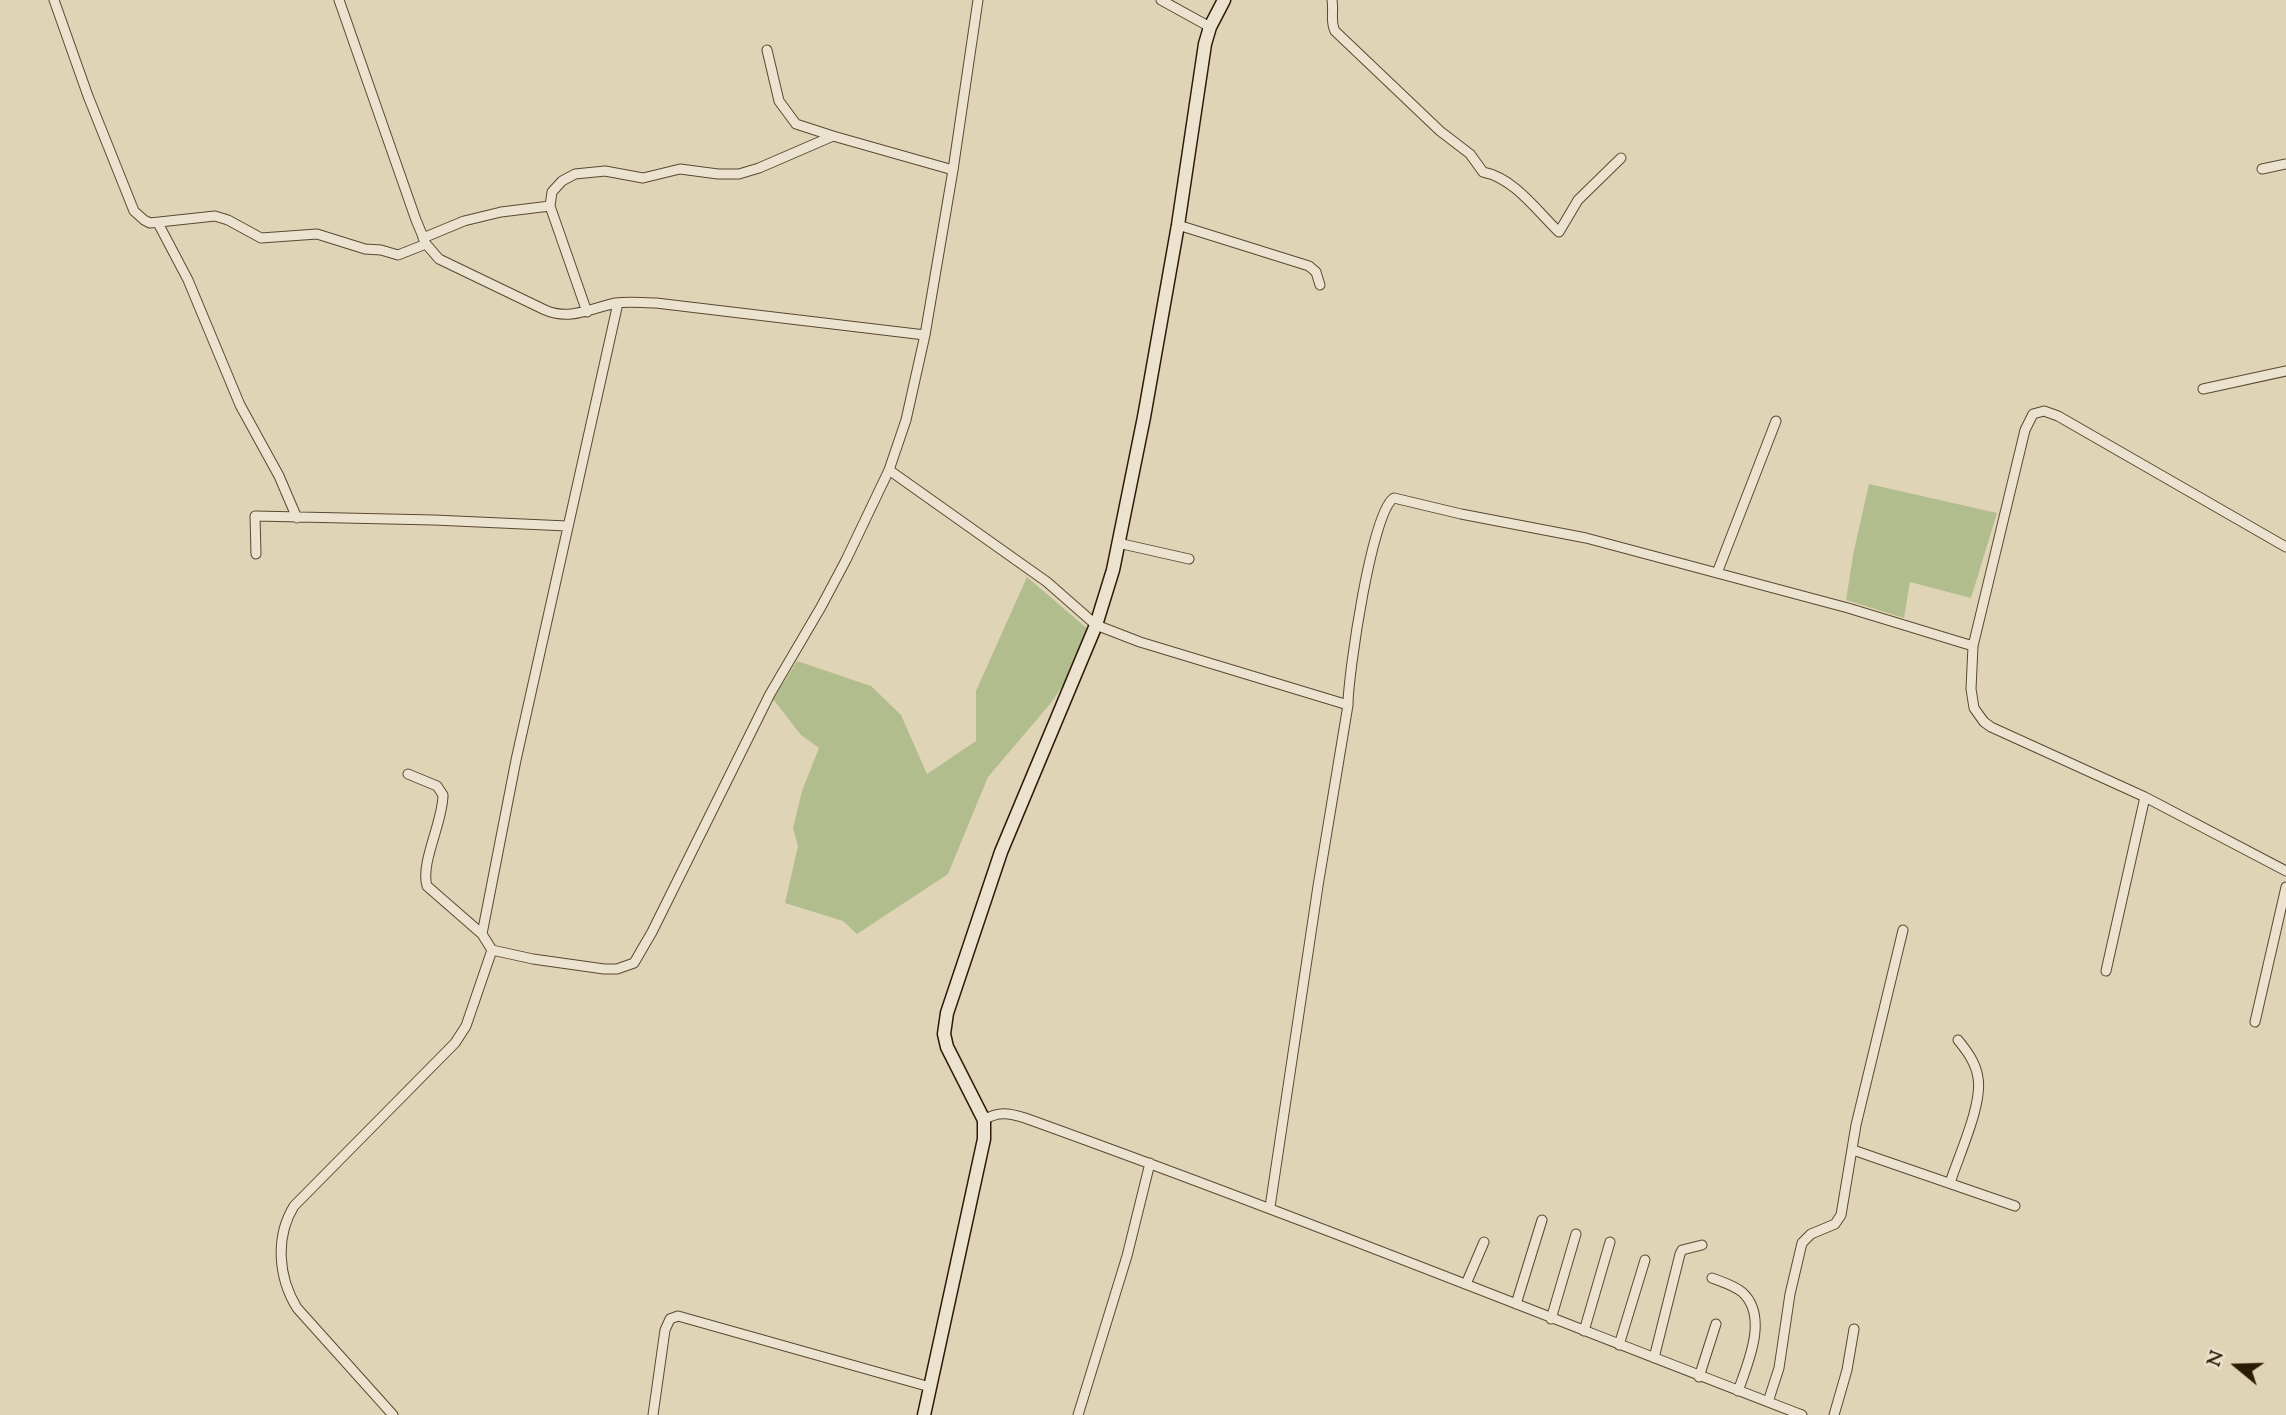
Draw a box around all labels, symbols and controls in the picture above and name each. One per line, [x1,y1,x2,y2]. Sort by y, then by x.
north arrow [2202,1331,2272,1401]
text: N [2201,1347,2232,1371]

